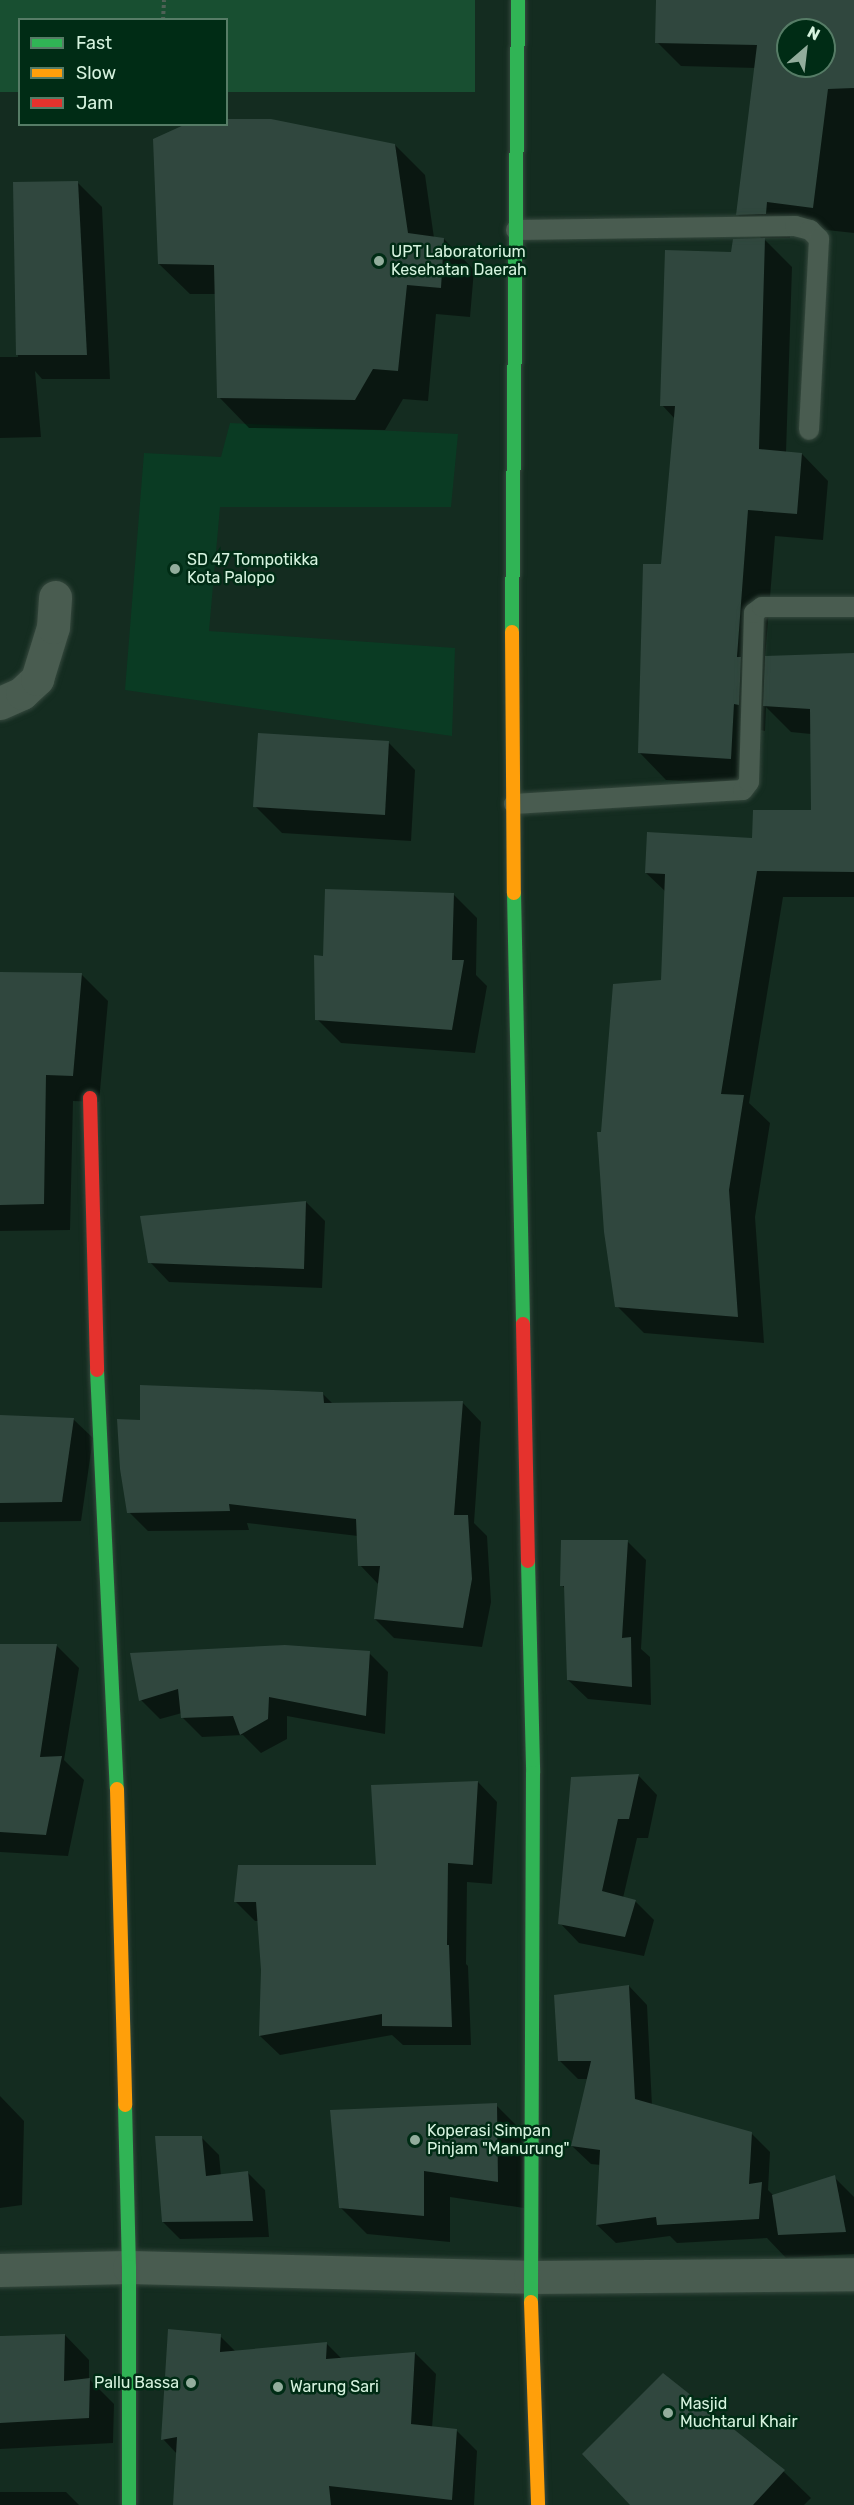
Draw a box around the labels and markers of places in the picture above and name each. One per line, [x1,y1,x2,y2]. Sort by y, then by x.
place label: UPT Laboratorium Kesehatan Daerah [391,242,527,280]
marker: UPT Laboratorium Kesehatan Daerah [372,254,386,268]
place label: SD 47 Tompotikka Kota Palopo [187,550,319,588]
marker: SD 47 Tompotikka Kota Palopo [168,562,182,576]
place label: Koperasi Simpan Pinjam "Manurung" [427,2121,570,2159]
marker: Koperasi Simpan Pinjam "Manurung" [408,2133,422,2147]
place label: Pallu Bassa [94,2373,179,2393]
marker: Pallu Bassa [184,2376,198,2390]
place label: Warung Sari [290,2377,379,2397]
marker: Warung Sari [271,2380,285,2394]
place label: Masjid Muchtarul Khair [680,2394,798,2432]
marker: Masjid Muchtarul Khair [661,2406,675,2420]

